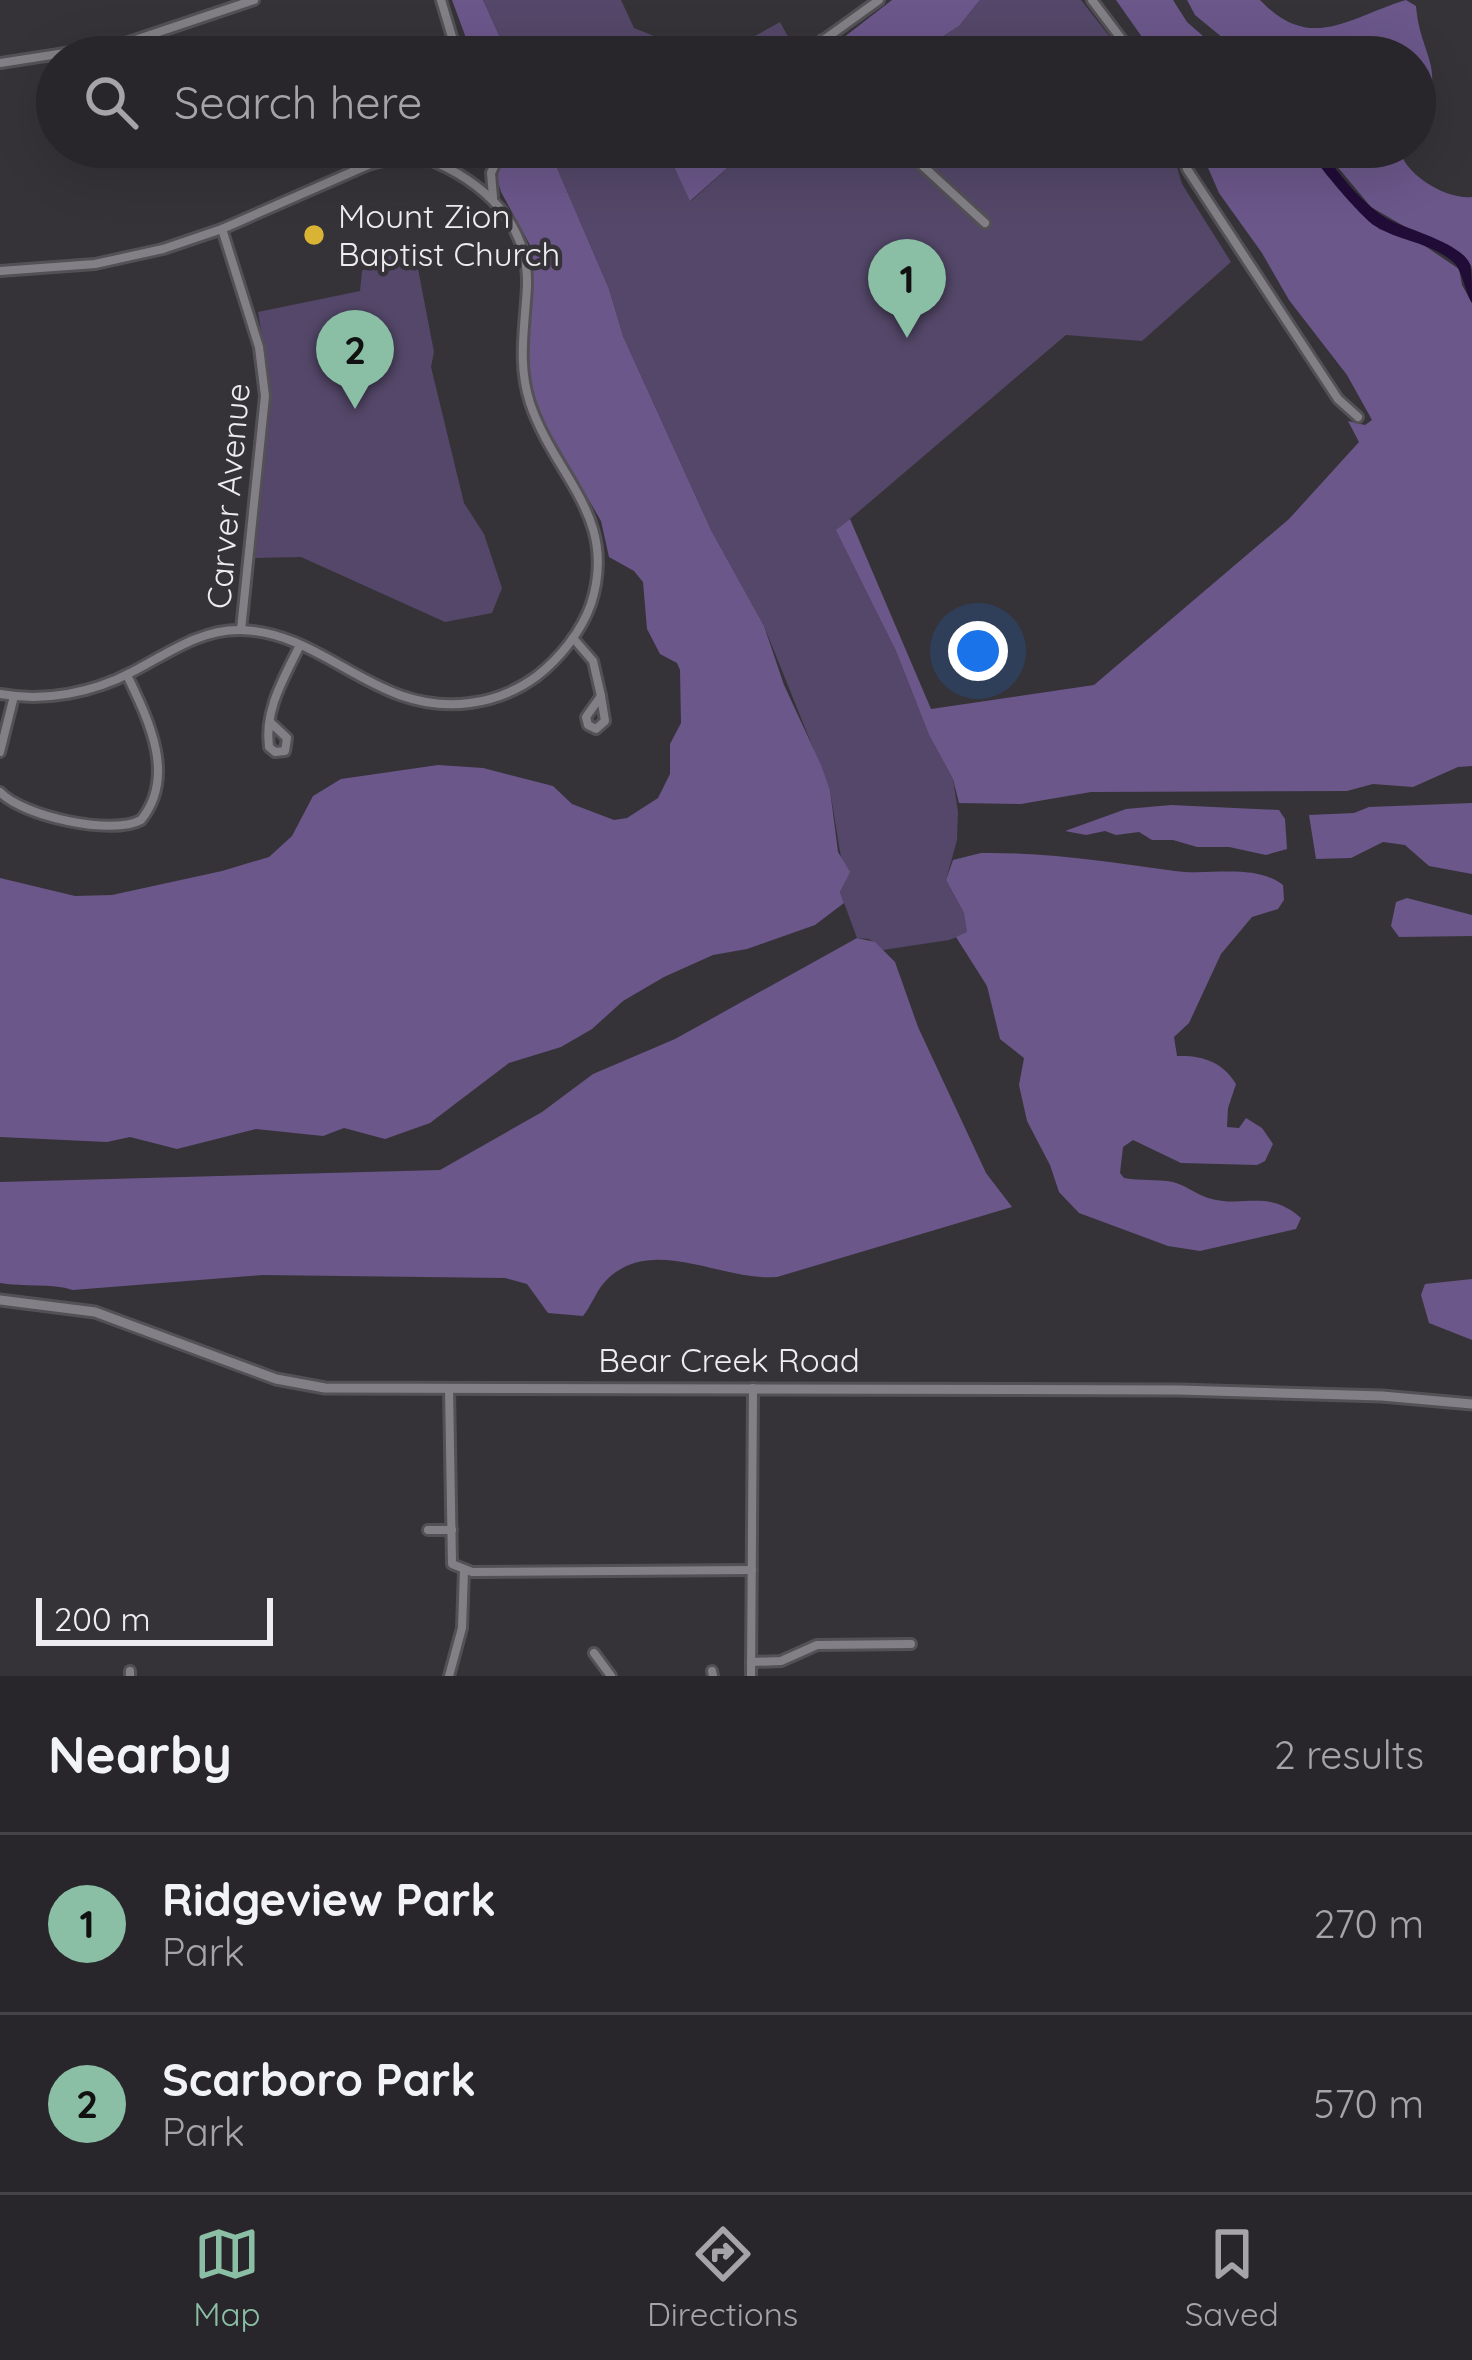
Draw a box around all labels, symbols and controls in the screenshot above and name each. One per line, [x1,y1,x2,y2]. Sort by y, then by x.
search box [36,36,1436,168]
icon: search [78,69,144,135]
text: Search here [174,74,422,130]
place label: Mount Zion Baptist Church [338,195,560,274]
marker: Mount Zion Baptist Church [301,222,327,248]
pin: 1 [868,239,946,338]
pin: 2 [316,310,394,409]
street label: Carver Avenue [197,381,258,611]
your location [948,621,1008,681]
street label: Bear Creek Road [598,1339,860,1380]
scale bar [36,1592,273,1645]
text: 200 m [54,1598,151,1639]
text: Nearby [48,1722,232,1786]
text: 2 results [1274,1730,1424,1779]
text: Ridgeview Park [162,1871,496,1927]
text: 1 [79,1899,95,1948]
text: 270 m [1314,1899,1424,1948]
text: Park [162,1927,245,1976]
text: Scarboro Park [162,2051,476,2107]
text: 2 [76,2079,98,2128]
text: 570 m [1313,2079,1424,2128]
text: Park [162,2107,245,2156]
tab: Map [193,2221,261,2334]
tab: Directions [647,2221,798,2334]
tab: Saved [1185,2221,1279,2334]

